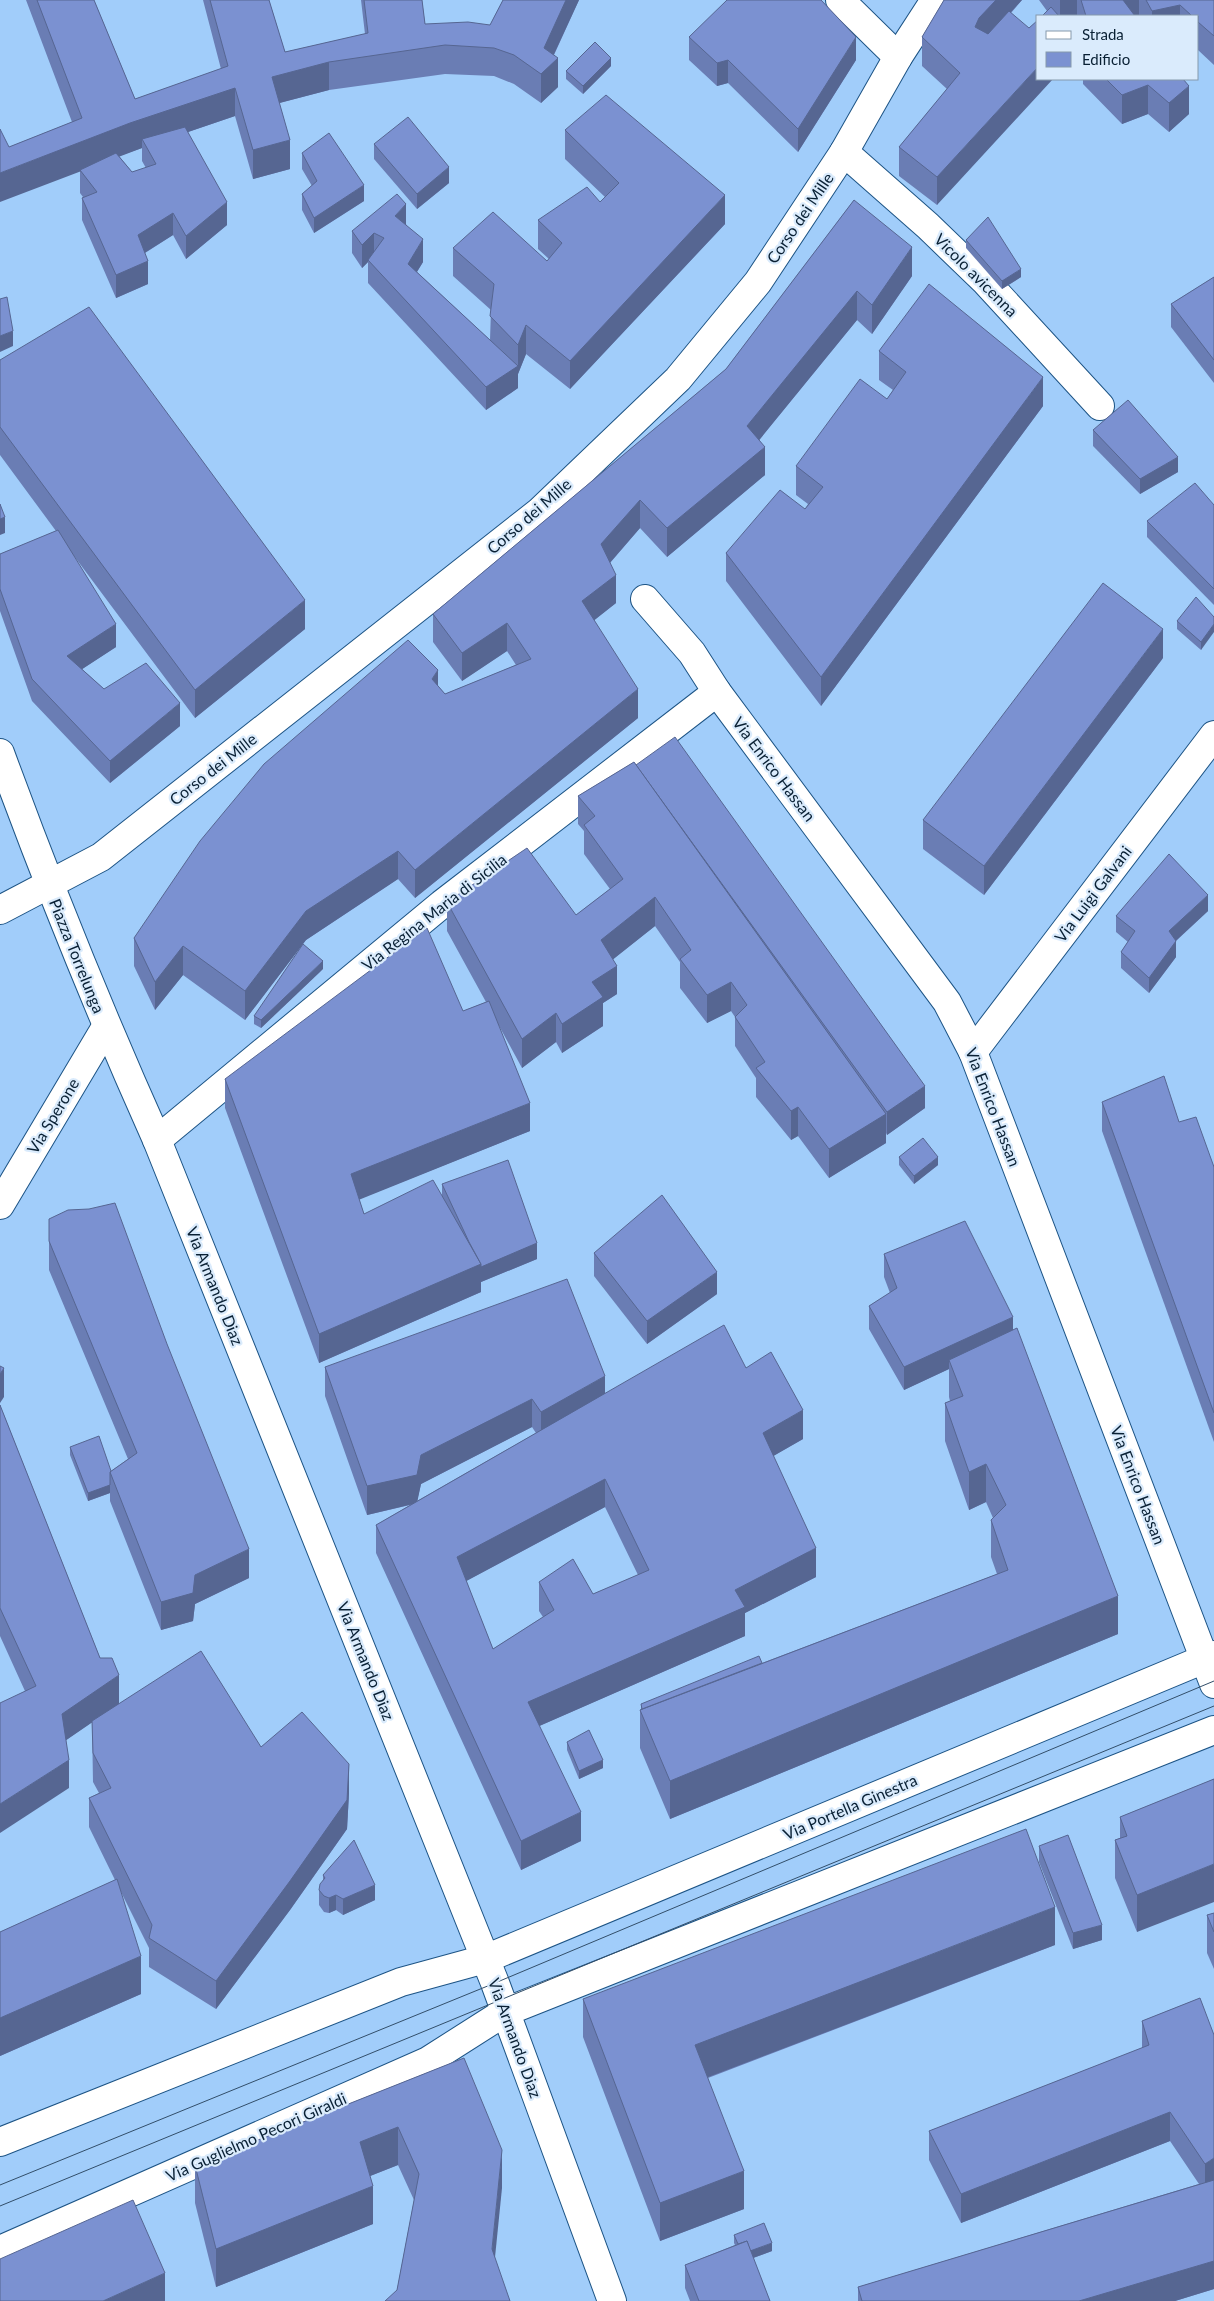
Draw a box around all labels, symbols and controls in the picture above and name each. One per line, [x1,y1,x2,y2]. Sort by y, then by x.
legend [1036,15,1199,80]
text: Strada [1082,25,1124,43]
text: Edificio [1082,50,1130,68]
street label: Corso dei Mille [762,169,837,267]
street label: Vicolo avicenna [931,229,1022,320]
street label: Corso dei Mille [483,474,575,557]
street label: Via Enrico Hassan [729,713,820,825]
street label: Corso dei Mille [165,729,260,809]
street label: Via Luigi Galvani [1050,842,1135,946]
street label: Via Regina Maria di Sicilia [358,849,510,974]
street label: Piazza Torrelunga [46,896,109,1016]
street label: Via Enrico Hassan [962,1045,1025,1169]
street label: Via Sperone [23,1075,82,1157]
street label: Via Armando Diaz [183,1224,248,1348]
street label: Via Enrico Hassan [1107,1423,1170,1547]
street label: Via Armando Diaz [334,1599,399,1723]
street label: Via Portella Ginestra [780,1770,920,1843]
street label: Via Armando Diaz [485,1975,546,2100]
street label: Via Guglielmo Pecori Giraldi [163,2088,349,2185]

